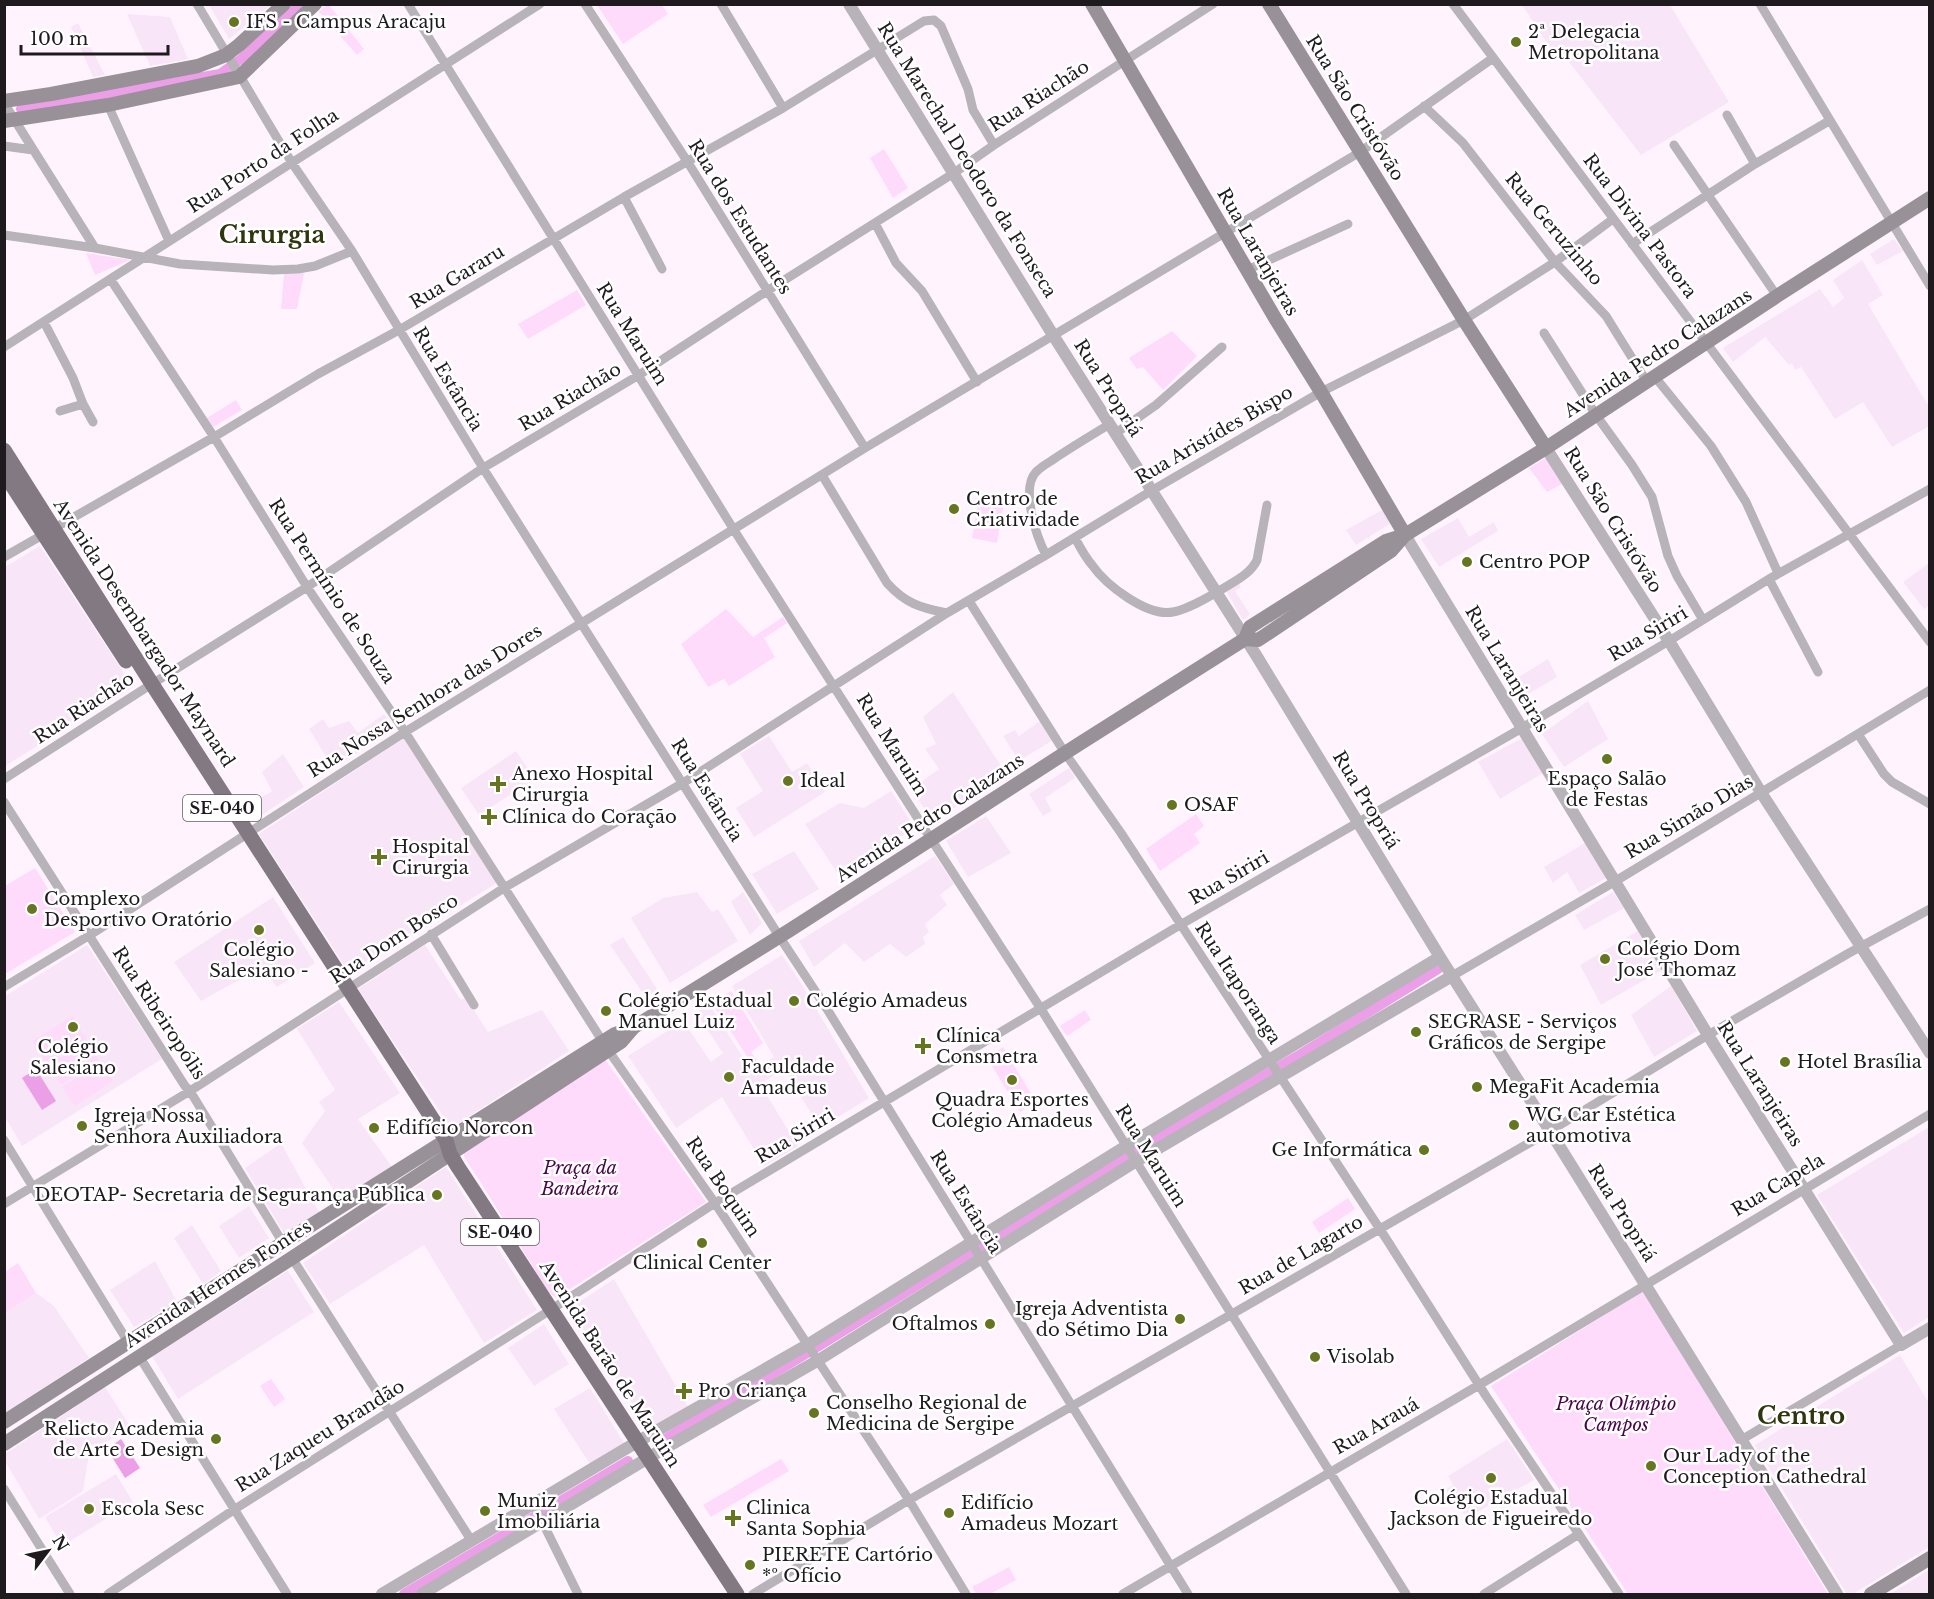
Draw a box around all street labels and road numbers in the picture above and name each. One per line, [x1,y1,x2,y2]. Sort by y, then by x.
street label: Rua Marechal Deodoro da Fonseca [873,18,1061,302]
street label: Rua São Cristóvão [1301,31,1409,185]
street label: Rua Riachão [985,55,1093,137]
street label: Rua Porto da Folha [183,104,343,218]
street label: Rua dos Estudantes [683,136,797,298]
street label: Rua Divina Pastora [1579,149,1701,303]
street label: Rua Geruzinho [1500,168,1608,290]
street label: Rua Laranjeiras [1213,184,1303,320]
street label: Rua Gararu [406,240,508,314]
street label: Rua Maruim [592,279,672,389]
street label: Avenida Pedro Calazans [1559,284,1756,423]
street label: Rua Estância [408,323,488,435]
street label: Rua Propriá [1069,335,1147,441]
street label: Rua Riachão [515,358,625,436]
street label: Rua Aristídes Bispo [1131,381,1297,489]
street label: Rua São Cristóvão [1559,443,1667,597]
street label: Avenida Desembargador Maynard [48,494,239,771]
street label: Rua Permínio de Souza [264,494,400,688]
street label: Rua Laranjeiras [1461,602,1553,736]
street label: Rua Siriri [1604,602,1692,666]
street label: Rua Nossa Senhora das Dores [304,620,546,782]
street label: Rua Riachão [30,667,138,749]
street label: Rua Maruim [852,690,932,800]
street label: Rua Estância [667,734,747,846]
street label: Rua Propriá [1328,747,1404,853]
street label: Avenida Pedro Calazans [831,749,1028,888]
street label: Rua Simão Dias [1621,770,1757,864]
road number: SE-040 [183,795,261,821]
street label: Rua Siriri [1185,846,1273,910]
street label: Rua Dom Bosco [326,889,462,989]
street label: Rua Itaporanga [1190,918,1286,1048]
street label: Rua Ribeiropólis [108,942,210,1084]
street label: Rua Laranjeiras [1713,1017,1807,1151]
street label: Rua Maruim [1111,1101,1191,1211]
street label: Rua Siriri [751,1104,839,1168]
street label: Rua Boquim [681,1133,765,1241]
street label: Rua Estância [926,1146,1006,1258]
street label: Rua Capela [1728,1149,1828,1221]
street label: Rua Propriá [1583,1160,1661,1266]
street label: Rua de Lagarto [1235,1211,1367,1299]
street label: Avenida Hermes Fontes [120,1215,316,1353]
road number: SE-040 [461,1219,539,1245]
street label: Avenida Barão de Maruim [534,1256,685,1471]
street label: Rua Zaqueu Brandão [231,1375,409,1497]
street label: Rua Arauá [1329,1393,1423,1459]

